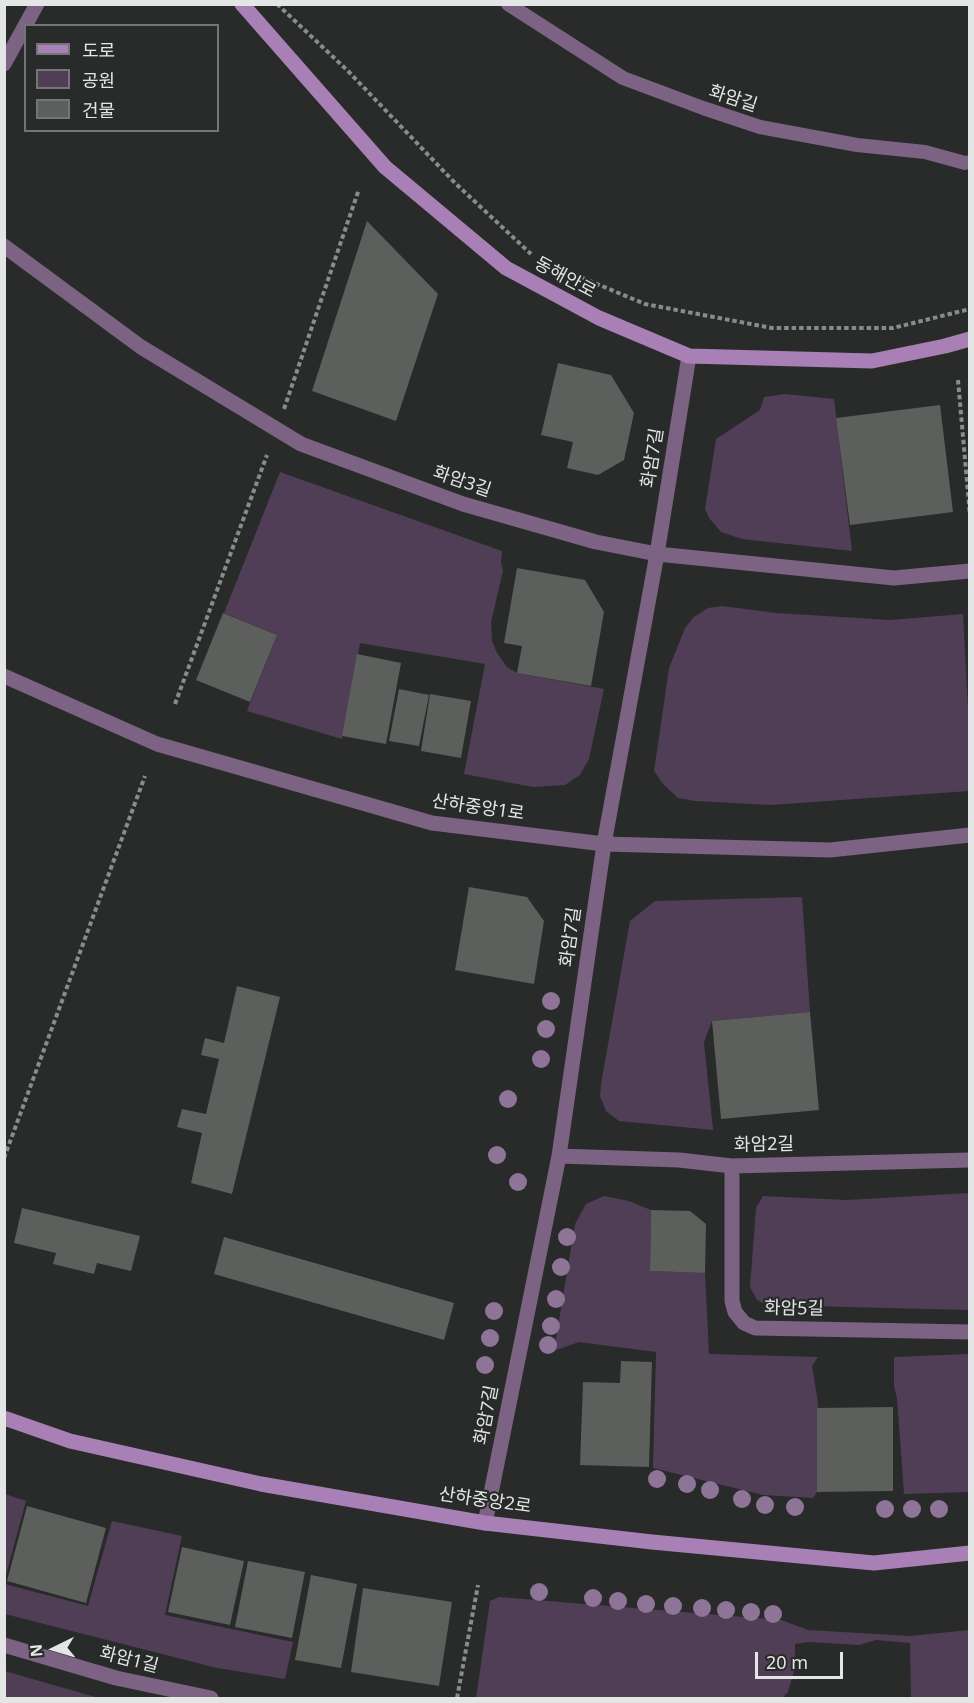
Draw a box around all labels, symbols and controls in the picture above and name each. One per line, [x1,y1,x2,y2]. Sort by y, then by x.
legend [24,24,219,132]
text: 도로 [82,38,115,62]
text: 공원 [82,68,115,92]
street label: 화암길 [706,81,760,117]
text: 건물 [82,98,115,122]
street label: 동해안로 [531,253,599,303]
street label: 화암7길 [638,427,668,489]
street label: 화암3길 [430,462,494,502]
street label: 산하중앙1로 [430,791,526,825]
street label: 화암7길 [556,906,586,968]
street label: 화암2길 [734,1134,794,1156]
street label: 화암5길 [764,1298,824,1320]
street label: 화암7길 [471,1384,503,1446]
street label: 산하중앙2로 [437,1484,533,1518]
north arrow [24,1619,84,1679]
scale bar [758,1640,846,1678]
street label: 화암1길 [97,1642,161,1678]
text: N [25,1643,48,1658]
text: 20 m [766,1650,808,1674]

